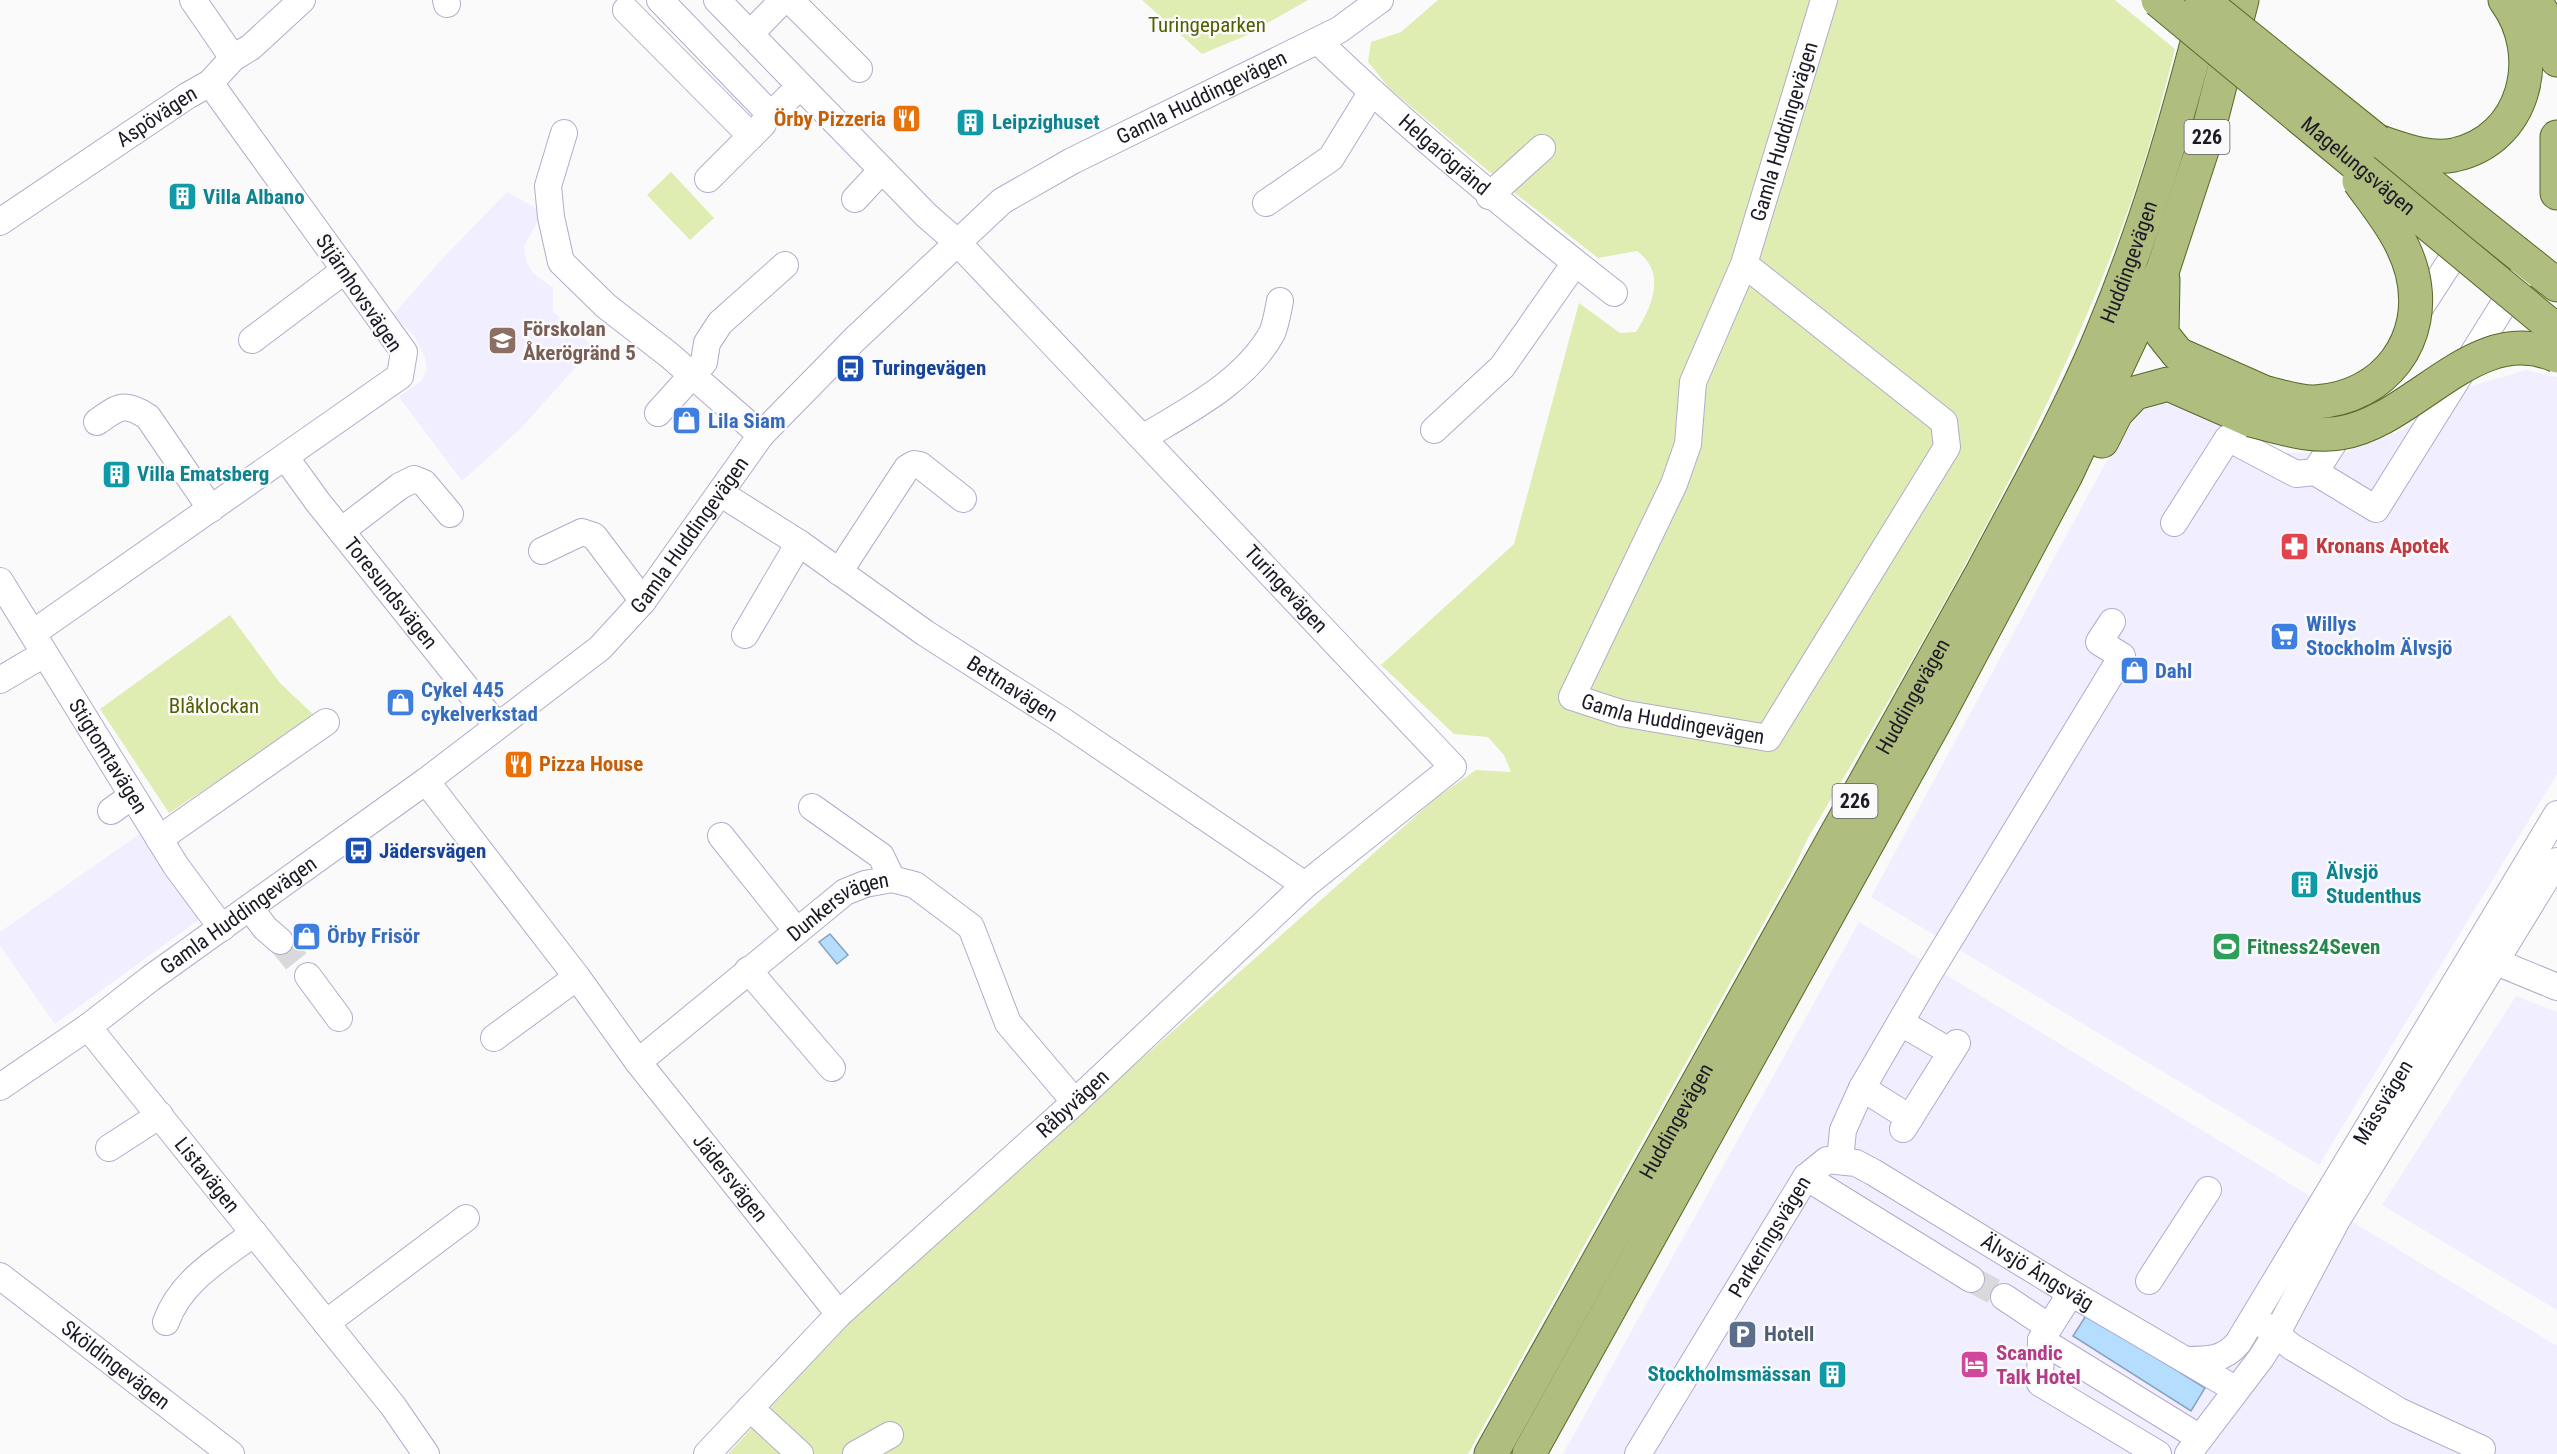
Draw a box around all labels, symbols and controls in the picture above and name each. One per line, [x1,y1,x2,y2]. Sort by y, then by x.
park label: Turingeparken [1148,13,1266,37]
street label: Gamla Huddingevägen [1746,39,1823,224]
street label: Gamla Huddingevägen [1113,46,1291,149]
street label: Aspövägen [112,81,201,152]
restaurant icon: Örby Pizzeria [891,103,923,135]
building icon: Leipzighuset [955,106,987,138]
place label: Örby Pizzeria [774,107,886,131]
street label: Helgarögränd [1394,109,1495,200]
place label: Leipzighuset [992,110,1100,134]
street label: Magelungsvägen [2296,112,2420,220]
road number: 226 [2184,120,2230,154]
building icon: Villa Albano [166,181,198,213]
place label: Villa Albano [203,185,305,209]
street label: Huddingevägen [2096,198,2162,327]
street label: Stjärnhovsvägen [311,230,407,356]
place label: Förskolan Åkerögränd 5 [523,317,636,365]
school or university icon: Förskolan Åkerögränd 5 [486,325,518,357]
bus stop icon: Turingevägen [835,352,867,384]
place label: Turingevägen [872,356,986,380]
shop icon: Lila Siam [671,405,703,437]
place label: Lila Siam [708,409,785,433]
street label: Gamla Huddingevägen [626,452,754,618]
building icon: Villa Ematsberg [100,458,132,490]
place label: Villa Ematsberg [137,462,269,486]
pharmacy icon: Kronans Apotek [2279,530,2311,562]
street label: Toresundsvägen [339,533,442,654]
place label: Kronans Apotek [2316,534,2450,558]
street label: Turingevägen [1239,540,1333,638]
place label: Willys Stockholm Älvsjö [2306,612,2453,660]
supermarket icon: Willys Stockholm Älvsjö [2269,620,2301,652]
street label: Huddingevägen [1871,635,1955,759]
street label: Bettnavägen [962,651,1062,727]
shop icon: Dahl [2118,655,2150,687]
place label: Dahl [2155,659,2192,683]
place label: Cykel 445 cykelverkstad [421,678,538,726]
shop icon: Cykel 445 cykelverkstad [384,686,416,718]
street label: Gamla Huddingevägen [1578,689,1766,749]
park label: Blåklockan [169,694,259,718]
street label: Stigtomtavägen [64,695,153,818]
restaurant icon: Pizza House [502,748,534,780]
place label: Pizza House [539,752,643,776]
road number: 226 [1832,784,1878,818]
bus stop icon: Jädersvägen [342,835,374,867]
place label: Jädersvägen [379,839,486,863]
street label: Gamla Huddingevägen [156,851,321,979]
place label: Älvsjö Studenthus [2326,860,2422,908]
street label: Dunkersvägen [782,868,891,946]
building icon: Älvsjö Studenthus [2289,868,2321,900]
shop icon: Örby Frisör [290,920,322,952]
place label: Örby Frisör [327,924,420,948]
sports icon: Fitness24Seven [2210,931,2242,963]
place label: Fitness24Seven [2247,935,2380,959]
street label: Mässvägen [2348,1056,2418,1149]
street label: Huddingevägen [1635,1059,1718,1183]
street label: Råbyvägen [1032,1064,1114,1143]
street label: Jädersvägen [688,1129,773,1226]
street label: Listavägen [170,1133,245,1218]
street label: Parkeringsvägen [1724,1172,1816,1302]
street label: Älvsjö Ängsväg [1977,1229,2098,1316]
street label: Sköldingevägen [57,1316,175,1414]
parking icon: Hotell [1727,1318,1759,1350]
place label: Hotell [1764,1322,1814,1346]
place label: Scandic Talk Hotel [1996,1341,2081,1389]
hotel icon: Scandic Talk Hotel [1959,1349,1991,1381]
building icon: Stockholmsmässan [1816,1358,1848,1390]
place label: Stockholmsmässan [1647,1362,1811,1386]

